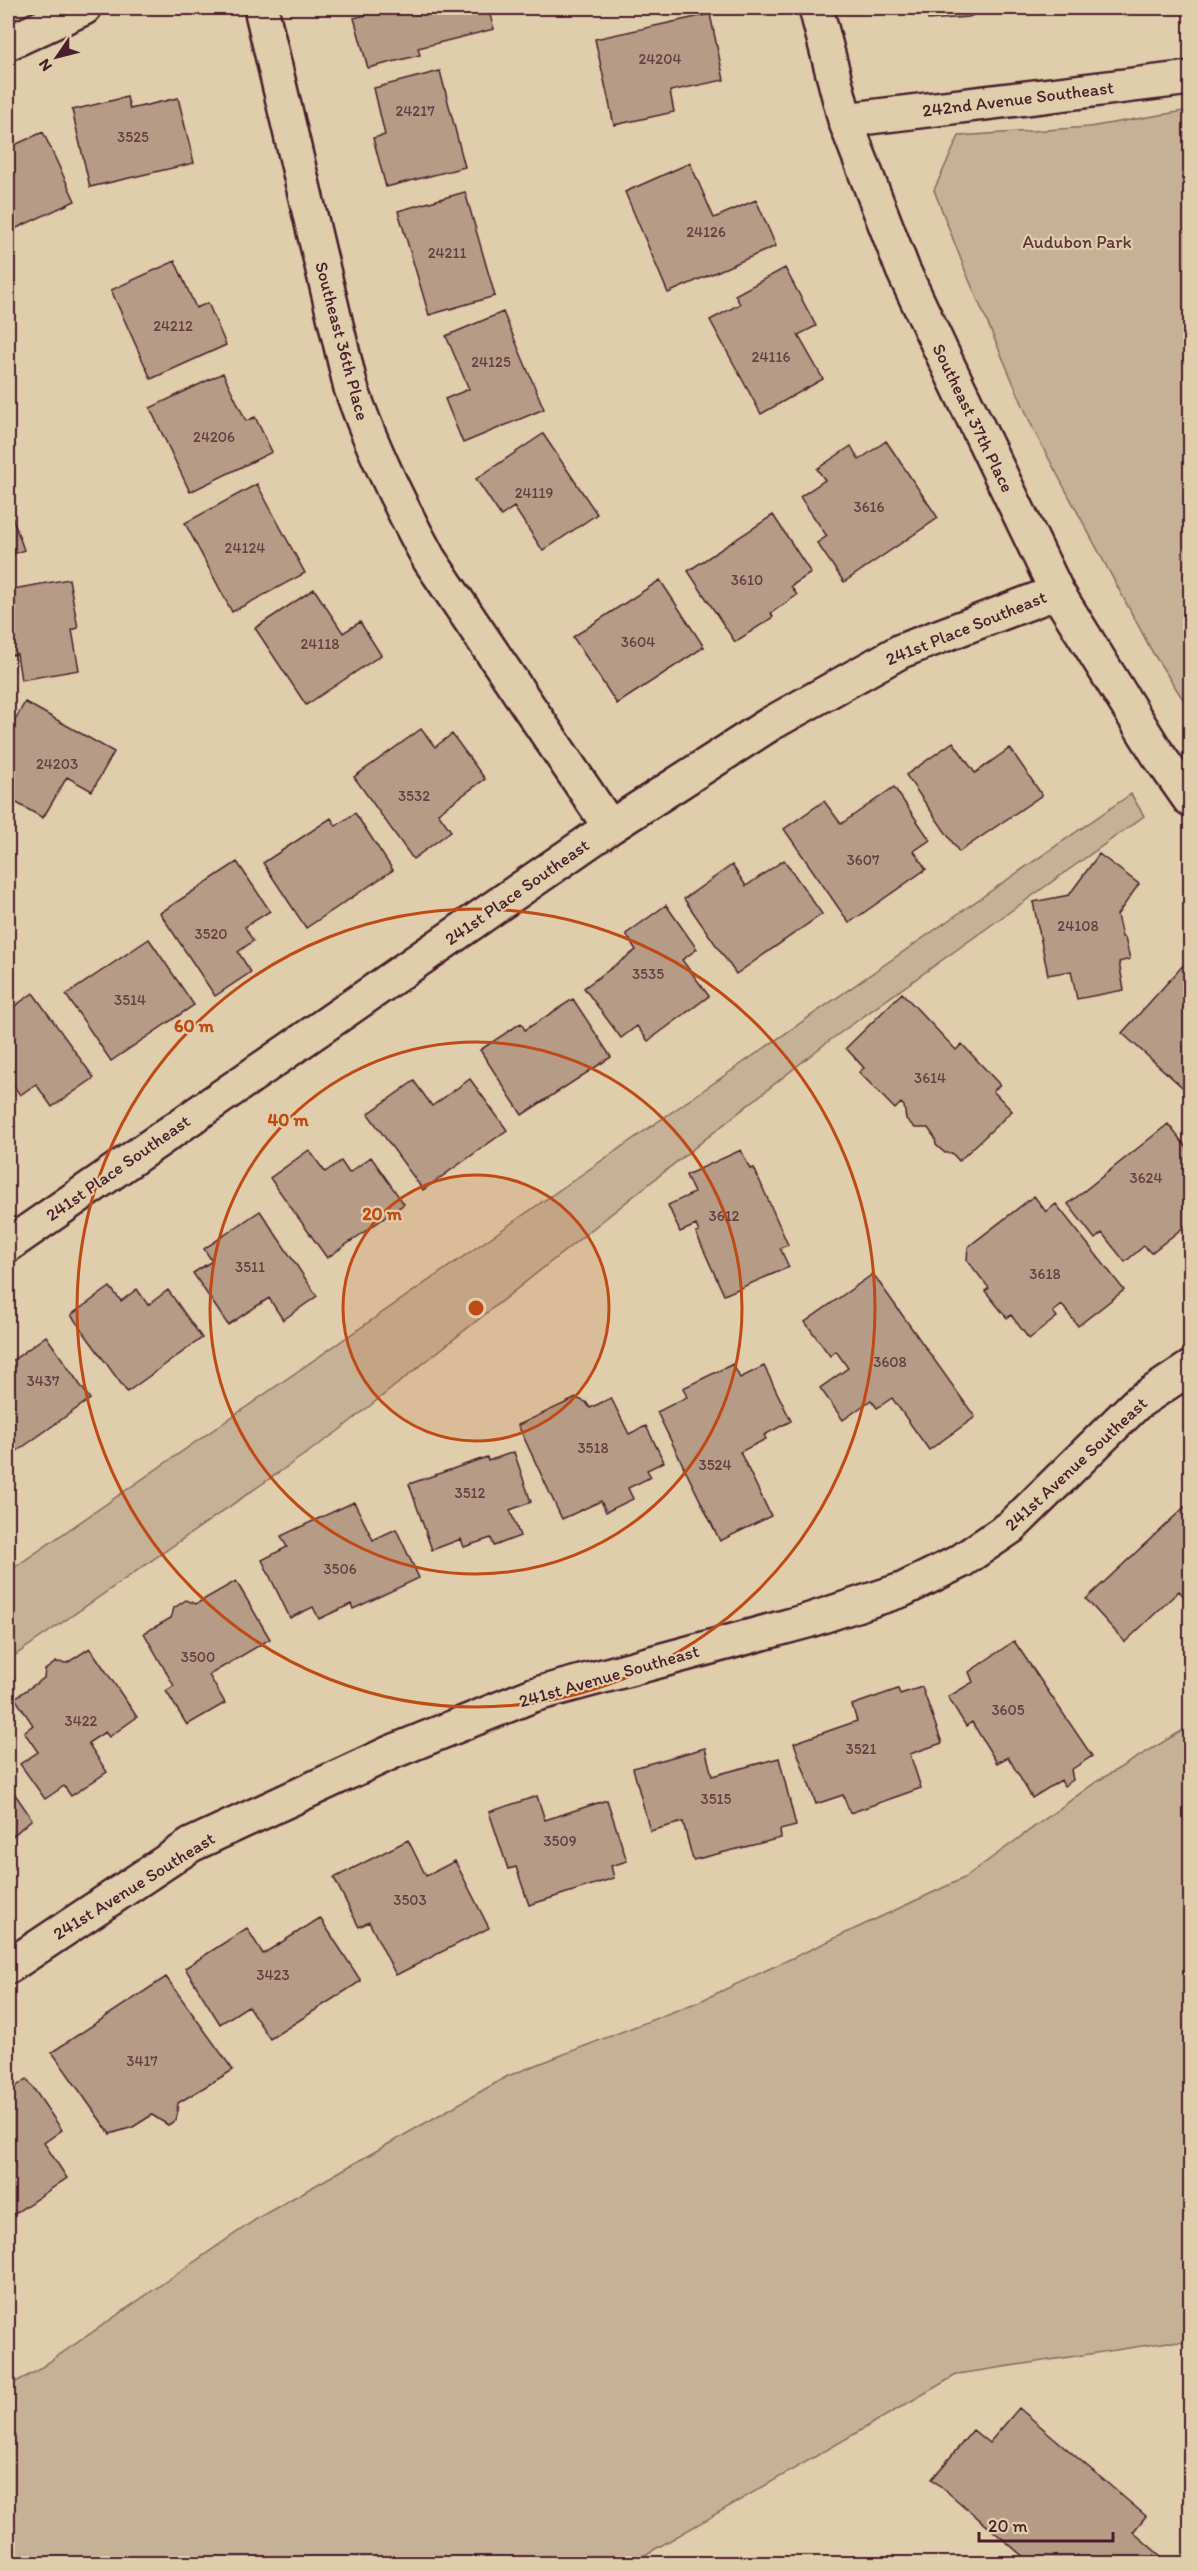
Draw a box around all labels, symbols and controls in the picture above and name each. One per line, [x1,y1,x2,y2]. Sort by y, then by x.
north arrow [27,27,87,87]
house number: 24204 [638,50,682,68]
text: N [34,55,56,75]
street label: 242nd Avenue Southeast [921,76,1115,122]
house number: 24217 [395,102,435,120]
house number: 3525 [117,128,149,146]
house number: 24126 [686,223,726,241]
park label: Audubon Park [1022,231,1132,253]
house number: 24211 [428,244,466,262]
street label: Southeast 36th Place [310,259,374,423]
house number: 24212 [153,317,193,335]
street label: Southeast 37th Place [927,340,1019,496]
house number: 24116 [752,348,790,366]
house number: 24125 [471,353,511,371]
house number: 24206 [193,428,235,446]
house number: 24119 [515,484,553,502]
house number: 3616 [853,498,885,516]
house number: 24124 [225,539,265,557]
house number: 3610 [731,571,763,589]
street label: 241st Place Southeast [882,586,1050,670]
house number: 3604 [621,633,655,651]
house number: 24118 [300,635,340,653]
house number: 24203 [36,755,78,773]
house number: 3532 [398,787,430,805]
street label: 241st Place Southeast [440,834,594,950]
house number: 3607 [847,851,880,869]
house number: 24108 [1057,917,1099,935]
house number: 3520 [194,925,228,943]
house number: 3535 [632,965,664,983]
house number: 3514 [114,991,146,1009]
text: 60 m [174,1015,215,1037]
house number: 3614 [914,1069,946,1087]
text: 40 m [267,1109,309,1131]
street label: 241st Place Southeast [41,1110,195,1226]
house number: 3624 [1129,1169,1163,1187]
text: 20 m [362,1203,403,1225]
house number: 3612 [709,1207,740,1225]
house number: 3511 [235,1258,265,1276]
house number: 3618 [1029,1265,1061,1283]
centre of rings [466,1298,486,1318]
house number: 3608 [873,1353,907,1371]
house number: 3437 [27,1372,60,1390]
street label: 241st Avenue Southeast [1000,1392,1152,1536]
house number: 3518 [577,1439,609,1457]
house number: 3524 [699,1456,731,1474]
house number: 3512 [455,1484,486,1502]
house number: 3506 [323,1560,357,1578]
street label: 241st Avenue Southeast [516,1640,702,1712]
house number: 3500 [181,1648,215,1666]
house number: 3605 [991,1701,1025,1719]
house number: 3422 [65,1712,98,1730]
house number: 3521 [846,1740,876,1758]
house number: 3515 [701,1790,732,1808]
street label: 241st Avenue Southeast [49,1827,219,1945]
house number: 3509 [543,1832,577,1850]
house number: 3503 [393,1891,427,1909]
house number: 3423 [256,1966,290,1984]
house number: 3417 [126,2052,158,2070]
scale bar [979,2505,1112,2543]
text: 20 m [988,2515,1028,2537]

